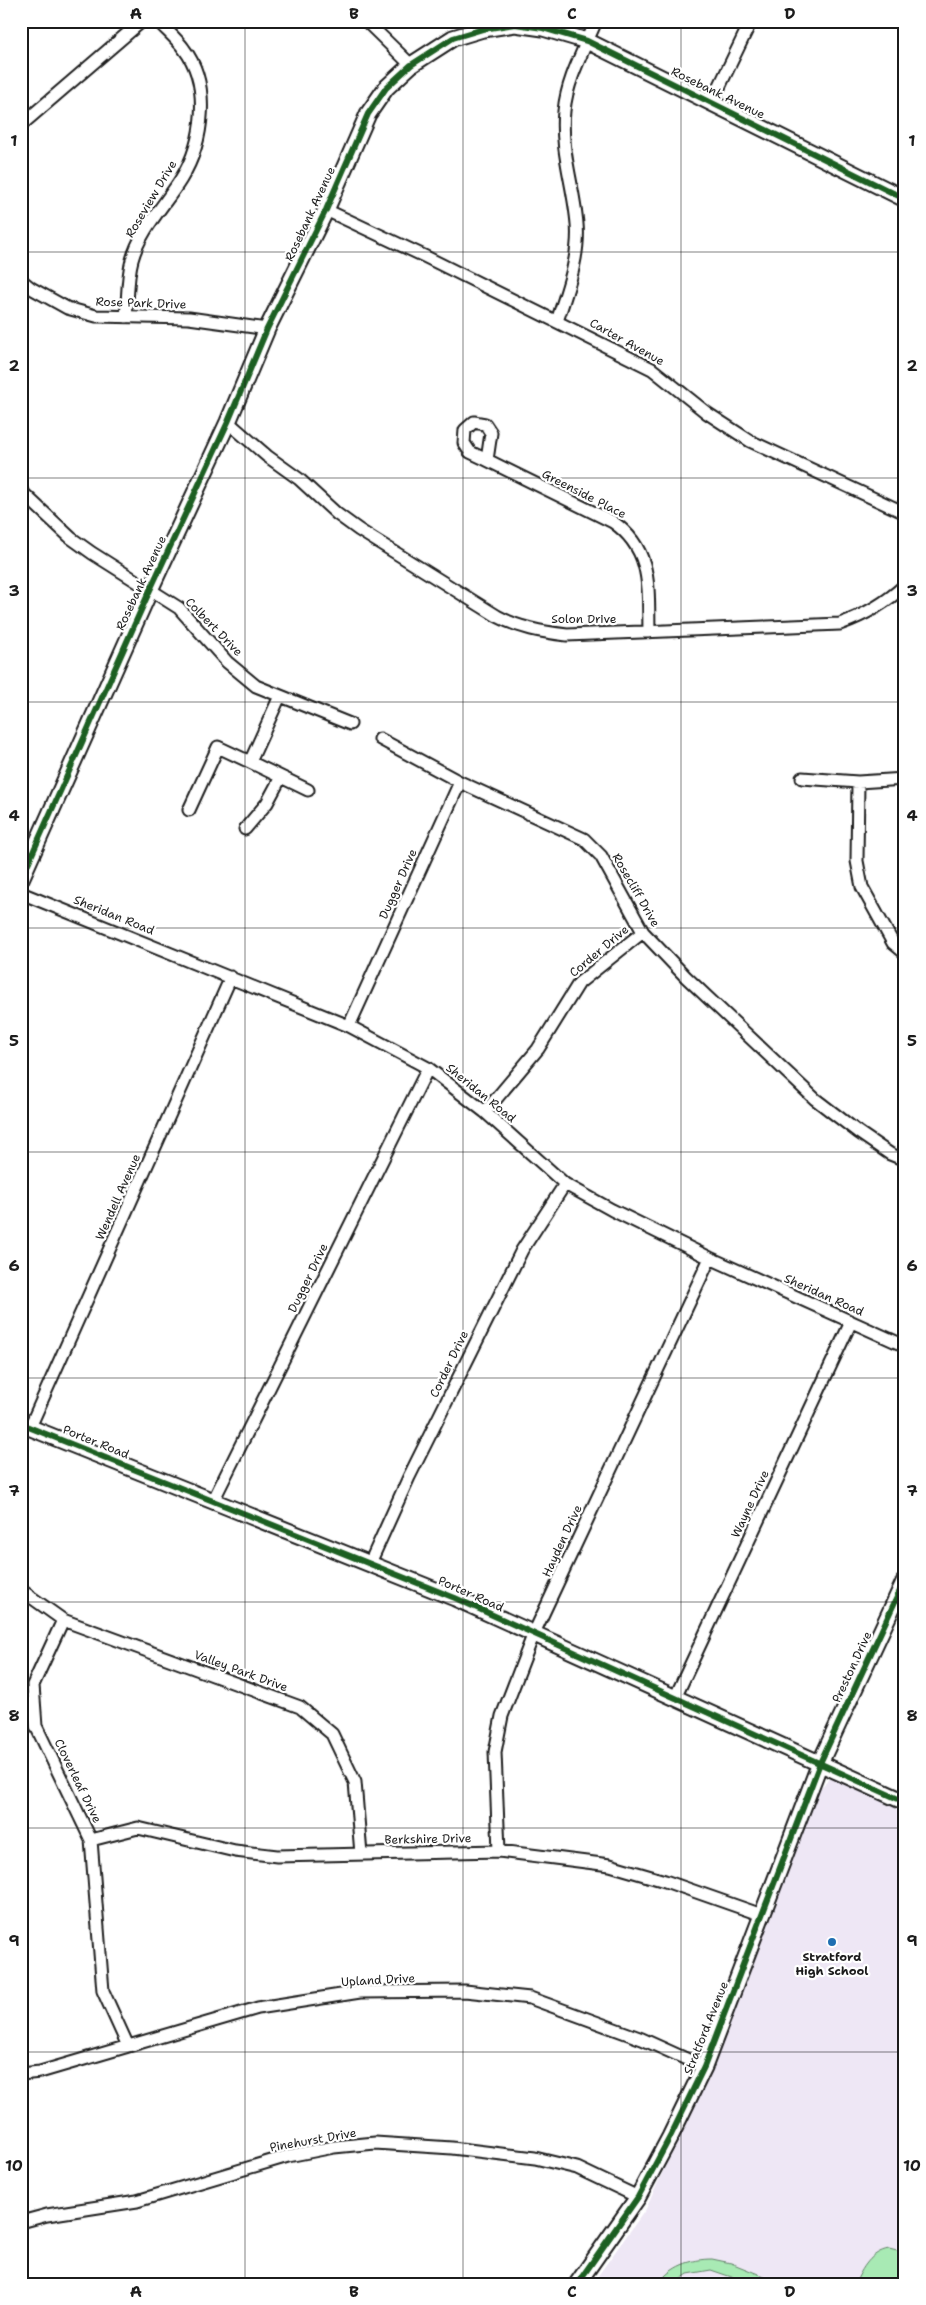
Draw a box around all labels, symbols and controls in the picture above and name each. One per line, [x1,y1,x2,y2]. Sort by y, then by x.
text: A [130,3,142,24]
text: B [349,3,359,24]
text: C [567,3,577,24]
text: D [784,3,796,24]
street label: Rosebank Avenue [668,63,768,123]
text: 1 [10,130,18,151]
text: 1 [908,130,916,151]
street label: Roseview Drive [122,157,181,241]
street label: Rosebank Avenue [281,164,339,264]
street label: Rose Park Drive [95,293,187,313]
street label: Carter Avenue [587,315,667,369]
text: 2 [8,355,20,376]
text: 2 [906,355,918,376]
street label: Greenside Place [539,466,629,522]
street label: Rosebank Avenue [112,533,170,633]
text: 3 [8,580,20,601]
text: 3 [906,580,918,601]
street label: Colbert Drive [182,594,246,660]
street label: Solon Drive [551,611,617,627]
text: 4 [8,805,20,826]
text: 4 [906,805,918,826]
street label: Dugger Drive [375,846,421,922]
street label: Rosecliff Drive [608,850,664,930]
street label: Sheridan Road [71,892,157,939]
street label: Corder Drive [566,921,632,980]
text: 5 [9,1030,19,1051]
text: 5 [907,1030,917,1051]
street label: Sheridan Road [443,1060,520,1126]
street label: Wendell Avenue [92,1151,144,1243]
street label: Dugger Drive [284,1241,332,1315]
text: 6 [8,1255,20,1276]
text: 6 [906,1255,918,1276]
street label: Sheridan Road [782,1270,867,1320]
street label: Corder Drive [426,1328,472,1400]
street label: Porter Road [60,1421,132,1463]
street label: Wayne Drive [727,1467,773,1540]
text: 7 [8,1480,20,1501]
text: 7 [906,1480,918,1501]
street label: Hayden Drive [538,1502,586,1580]
street label: Porter Road [436,1572,507,1616]
street label: Preston Drive [828,1629,876,1705]
street label: Valley Park Drive [192,1647,290,1695]
text: 8 [8,1705,20,1726]
text: 8 [906,1705,918,1726]
street label: Cloverleaf Drive [51,1736,105,1826]
street label: Berkshire Drive [384,1830,472,1848]
text: 9 [8,1930,20,1951]
text: 9 [906,1930,918,1951]
marker: Stratford High School [826,1936,838,1948]
place label: Stratford High School [796,1949,868,1979]
street label: Upland Drive [340,1970,416,1990]
street label: Stratford Avenue [680,1979,732,2077]
street label: Pinehurst Drive [268,2124,358,2156]
text: 10 [5,2155,23,2176]
text: 10 [903,2155,921,2176]
text: A [130,2281,142,2302]
text: B [349,2281,359,2302]
text: C [567,2281,577,2302]
text: D [784,2281,796,2302]

